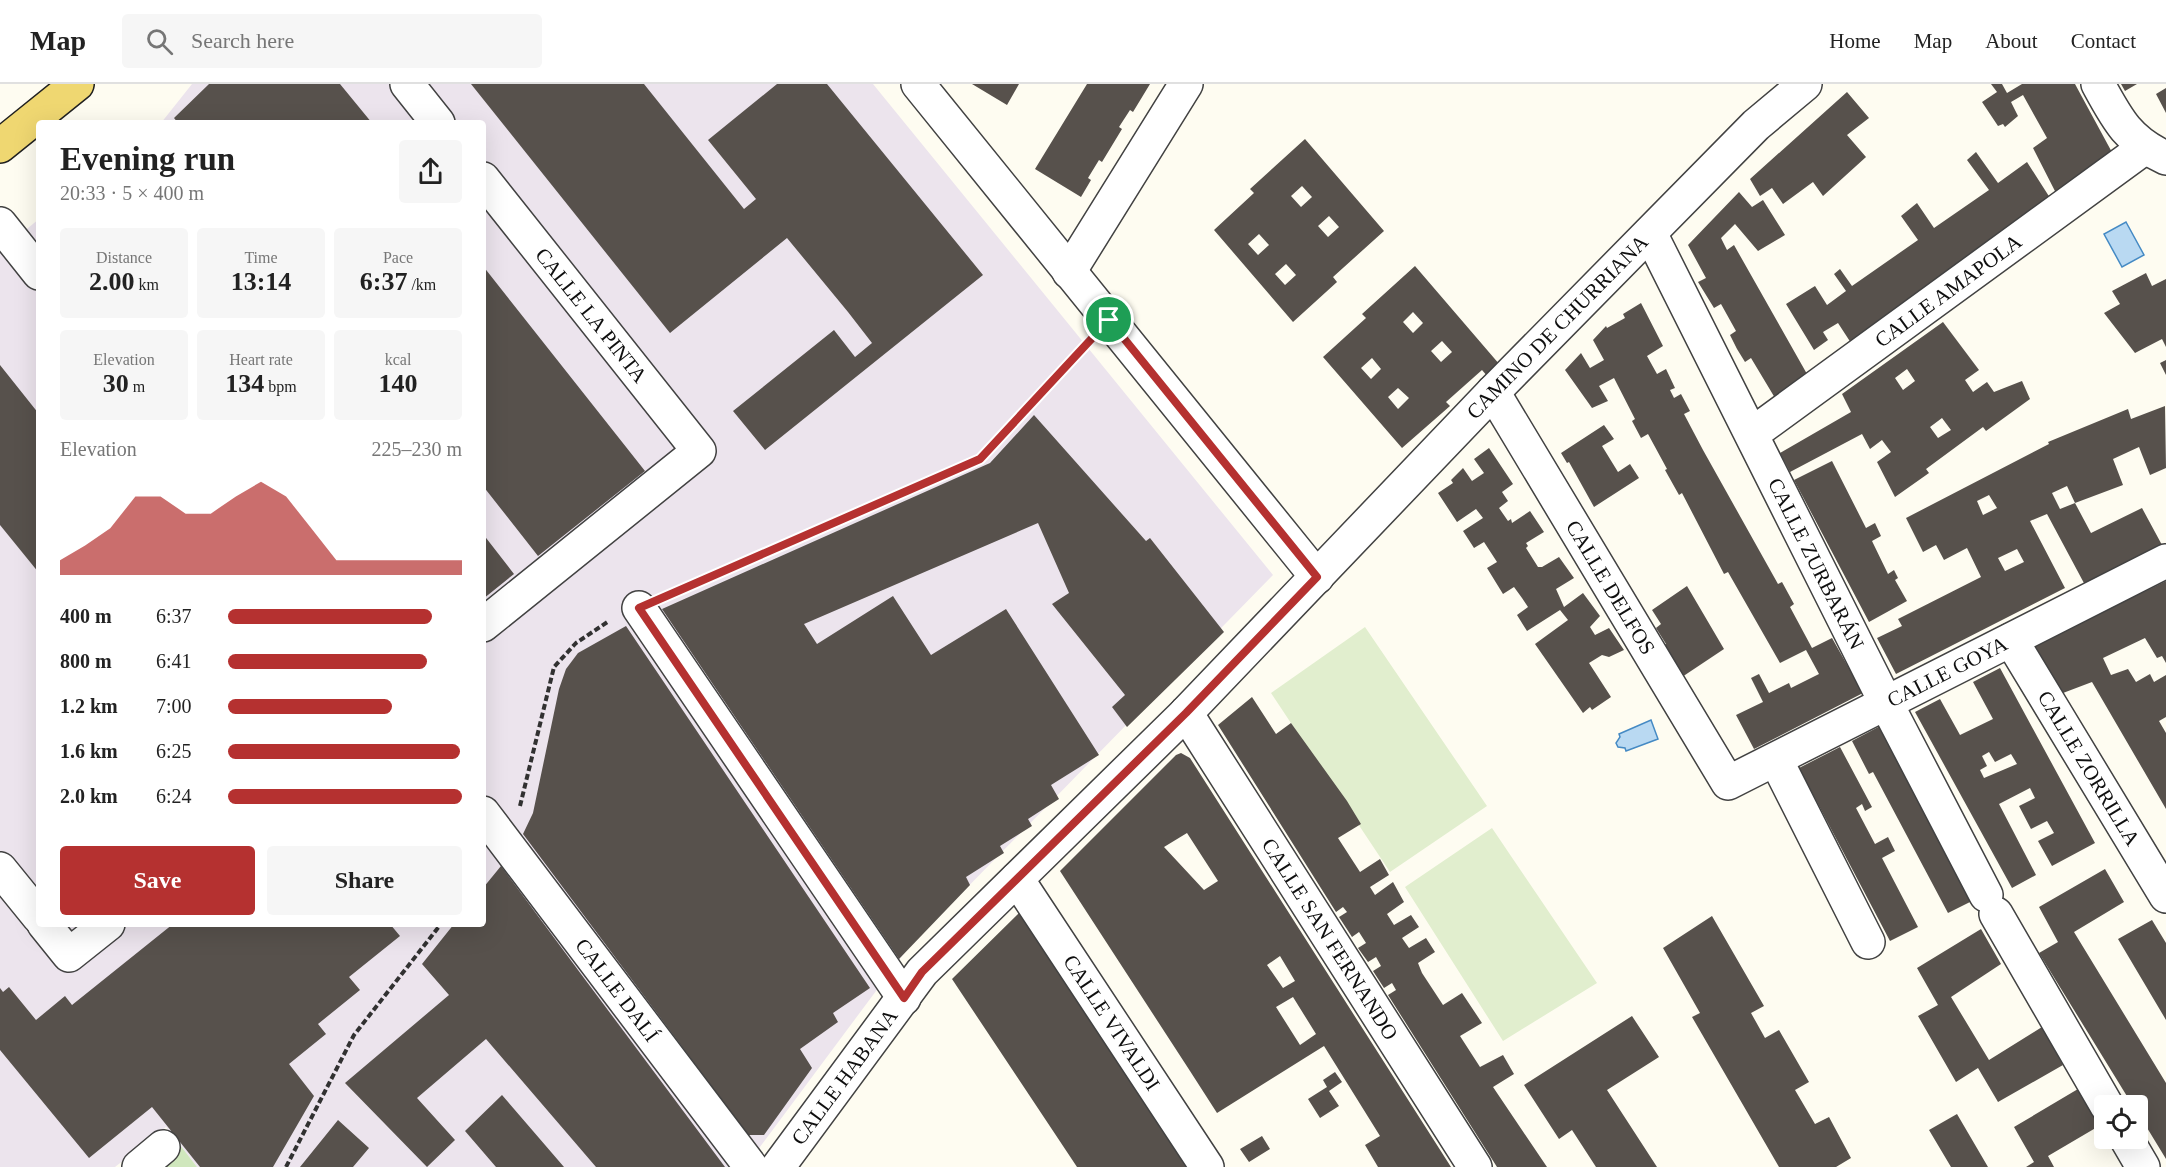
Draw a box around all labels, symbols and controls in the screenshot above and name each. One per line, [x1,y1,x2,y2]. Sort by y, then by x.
search box [122,14,542,68]
text: Map [30,25,86,56]
icon: search [143,25,176,58]
text: Search here [191,28,294,53]
text: Home [1829,29,1881,53]
text: Map [1914,29,1952,53]
text: About [1985,29,2038,53]
text: Contact [2071,29,2136,53]
button: share [399,140,462,203]
text: Evening run [60,141,235,177]
text: 20:33 · 5 × 400 m [60,182,204,204]
street label: CAMINO DE CHURRIANA [1462,229,1654,424]
street label: CALLE AMAPOLA [1870,229,2027,352]
street label: CALLE LA PINTA [530,243,652,388]
text: Distance [96,249,152,266]
text: Time [244,249,278,266]
text: Pace [383,249,413,266]
text: 2.00 [89,267,135,296]
text: 13:14 [231,267,291,296]
text: 6:37 [360,267,407,296]
text: km [135,276,159,293]
text: /km [407,276,436,293]
pin [1083,294,1134,345]
icon: arrive [1092,303,1125,336]
text: Elevation [93,351,155,368]
text: Heart rate [229,351,293,368]
text: kcal [385,351,411,368]
text: 30 [103,369,129,398]
text: 134 [225,369,264,398]
text: 140 [379,369,418,398]
text: m [129,378,145,395]
text: bpm [264,378,297,395]
text: Elevation [60,438,137,460]
text: 225–230 m [371,438,462,460]
street label: CALLE ZURBARÁN [1763,474,1869,653]
street label: CALLE DELFOS [1561,516,1660,659]
text: 400 m [60,605,112,627]
text: 6:37 [156,605,192,627]
street label: CALLE GOYA [1883,631,2012,712]
text: 800 m [60,650,112,672]
text: 6:41 [156,650,192,672]
street label: CALLE ZORRILLA [2033,686,2145,851]
text: 1.2 km [60,695,118,717]
text: 7:00 [156,695,192,717]
text: 1.6 km [60,740,118,762]
text: 6:25 [156,740,192,762]
text: 2.0 km [60,785,118,807]
text: 6:24 [156,785,192,807]
street label: CALLE SAN FERNANDO [1257,834,1403,1044]
button: Save [60,846,255,915]
button: Share [267,846,462,915]
street label: CALLE DALÍ [570,934,664,1046]
street label: CALLE VIVALDI [1058,950,1165,1095]
street label: CALLE HABANA [787,1004,903,1150]
map controls [2094,1095,2148,1149]
button: locate [2094,1095,2148,1149]

